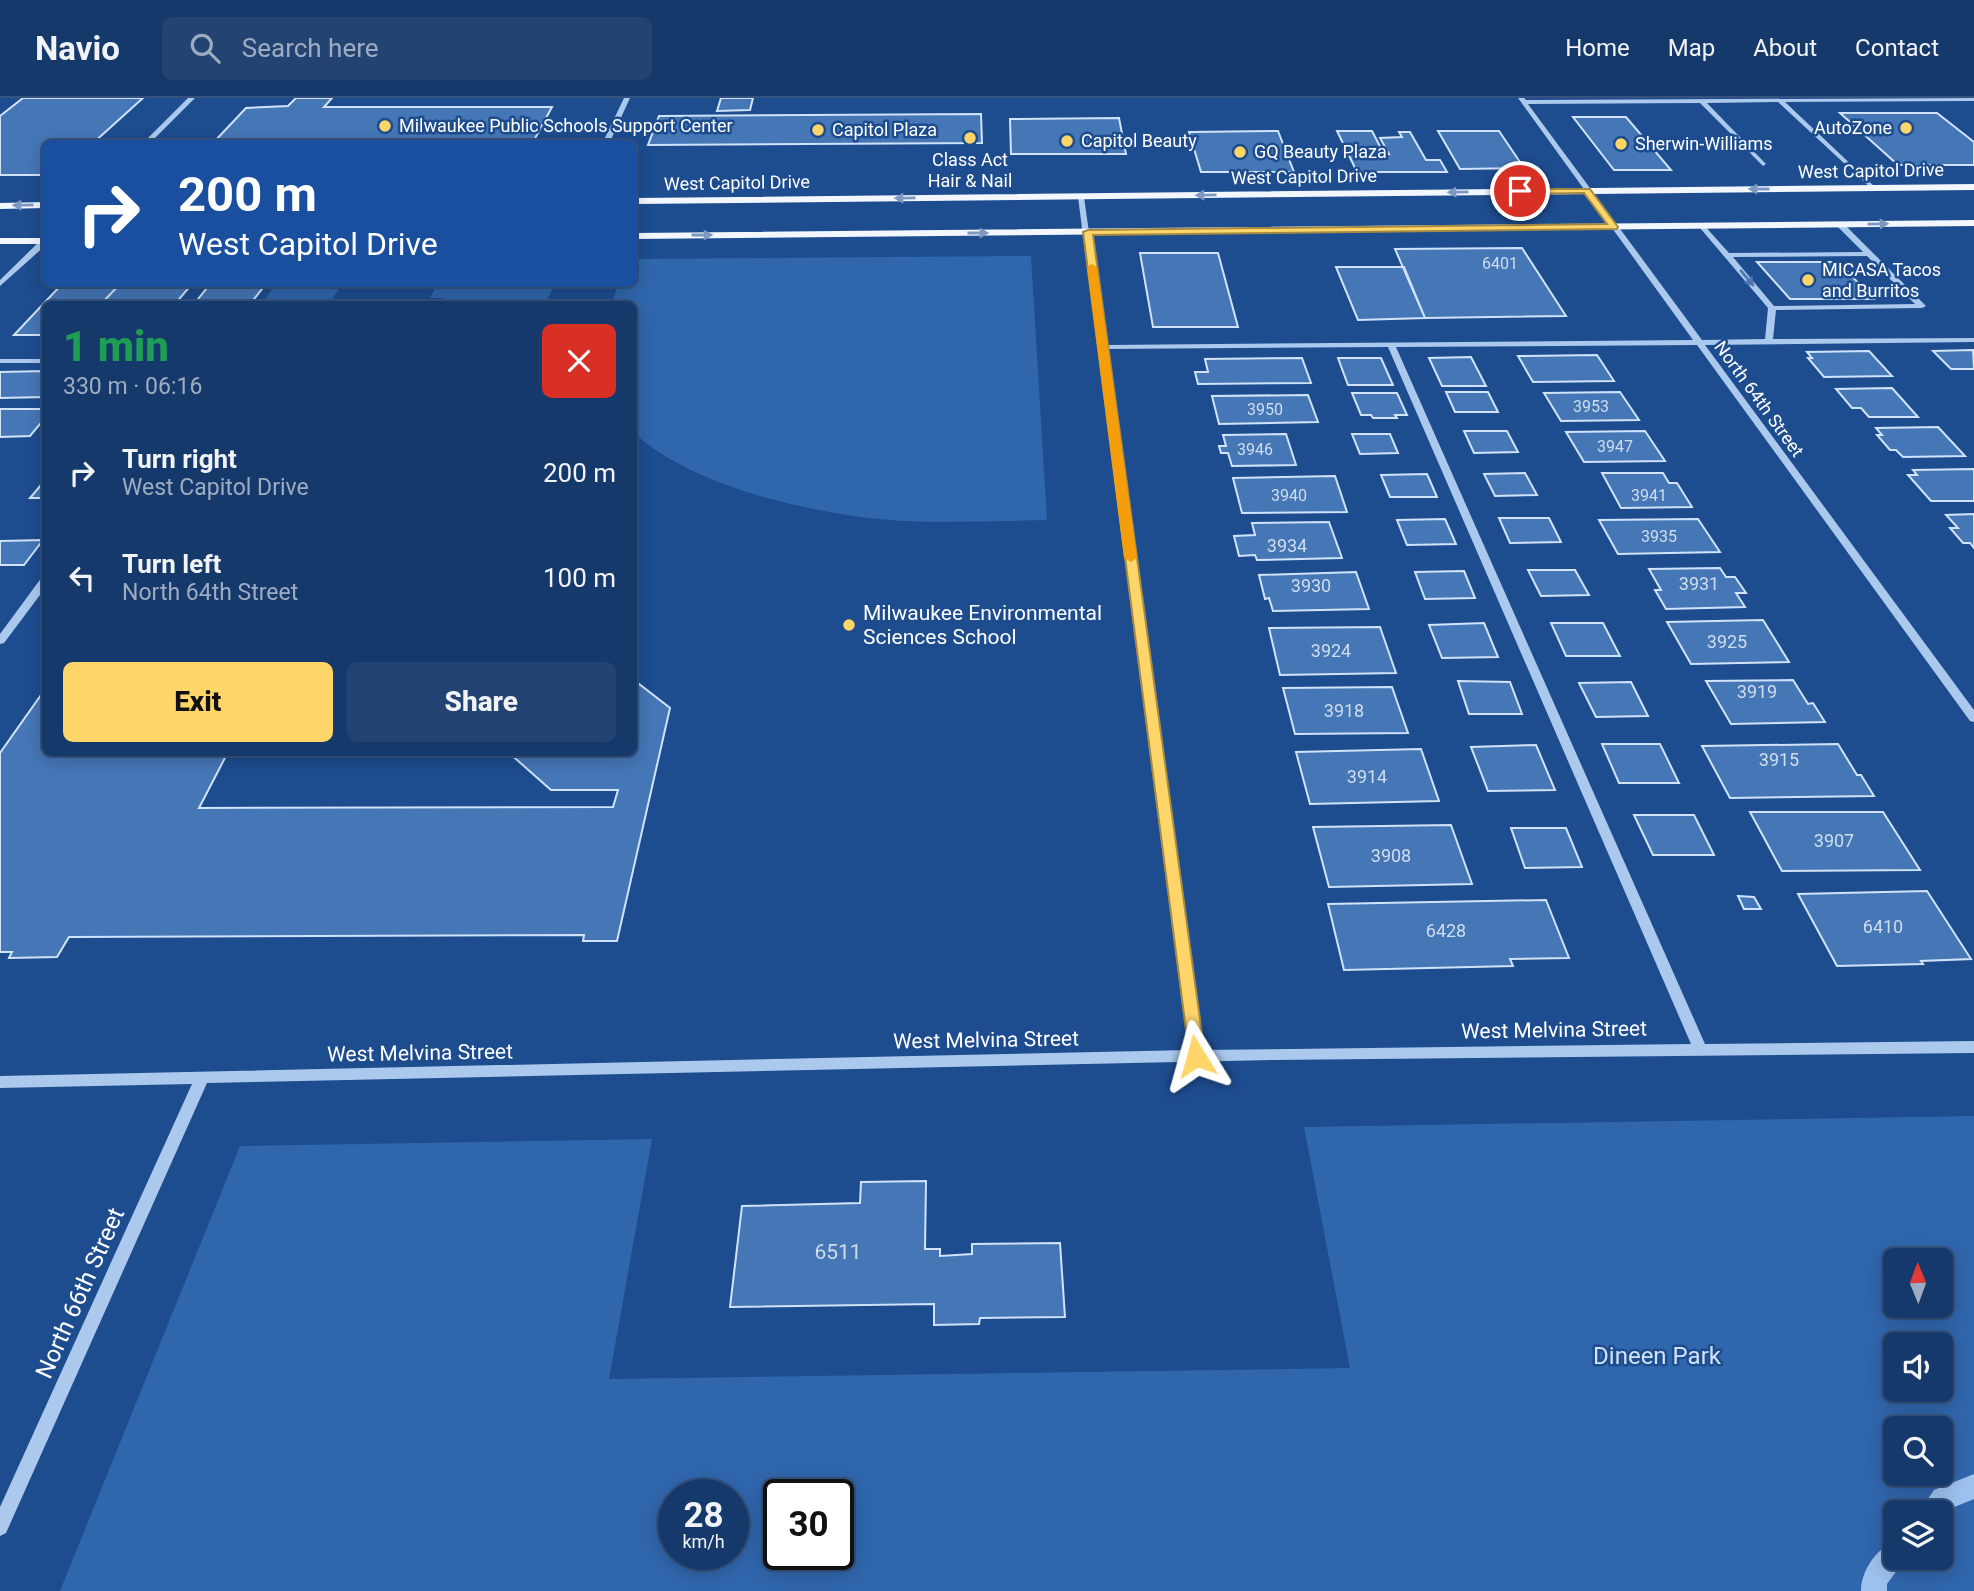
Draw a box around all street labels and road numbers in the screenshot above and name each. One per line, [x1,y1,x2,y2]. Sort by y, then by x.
street label: West Capitol Drive [1798,159,1944,182]
street label: West Capitol Drive [1231,165,1377,188]
street label: West Capitol Drive [664,171,810,194]
street label: North 64th Street [1710,337,1808,461]
street label: West Melvina Street [1461,1016,1647,1044]
street label: West Melvina Street [893,1026,1079,1054]
street label: West Melvina Street [327,1039,513,1067]
street label: North 66th Street [30,1203,130,1383]

